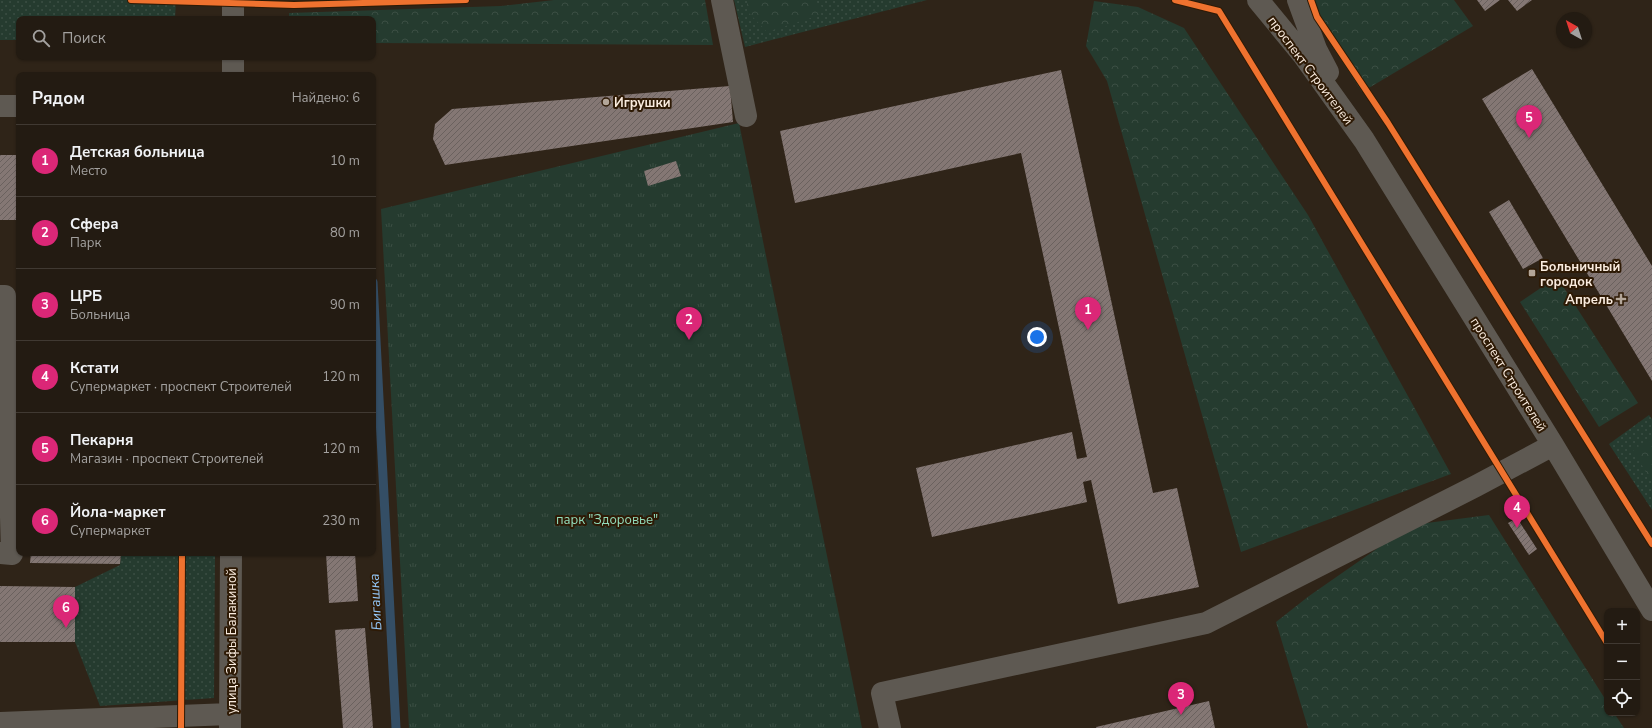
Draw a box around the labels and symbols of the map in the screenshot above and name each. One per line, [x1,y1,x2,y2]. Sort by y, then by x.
north arrow [1556,12,1592,48]
street label: проспект Строителей [1263,13,1357,129]
place label: Игрушки [614,94,671,112]
marker: Игрушки [601,97,611,107]
pin: 5 [1516,105,1542,138]
place label: Больничный городок [1540,258,1620,291]
marker: Больничный городок [1527,268,1537,278]
place label: Апрель [1565,291,1613,309]
marker: Апрель [1616,294,1626,304]
pin: 1 [1075,297,1101,330]
pin: 2 [676,307,702,340]
street label: проспект Строителей [1466,314,1551,435]
your location [1027,327,1047,347]
pin: 4 [1504,495,1530,528]
park label: парк "Здоровье" [556,511,658,529]
street label: улица Зифы Балакиной [223,568,241,714]
water label: Бигашка [365,573,386,631]
pin: 6 [53,595,79,628]
pin: 3 [1168,682,1194,715]

